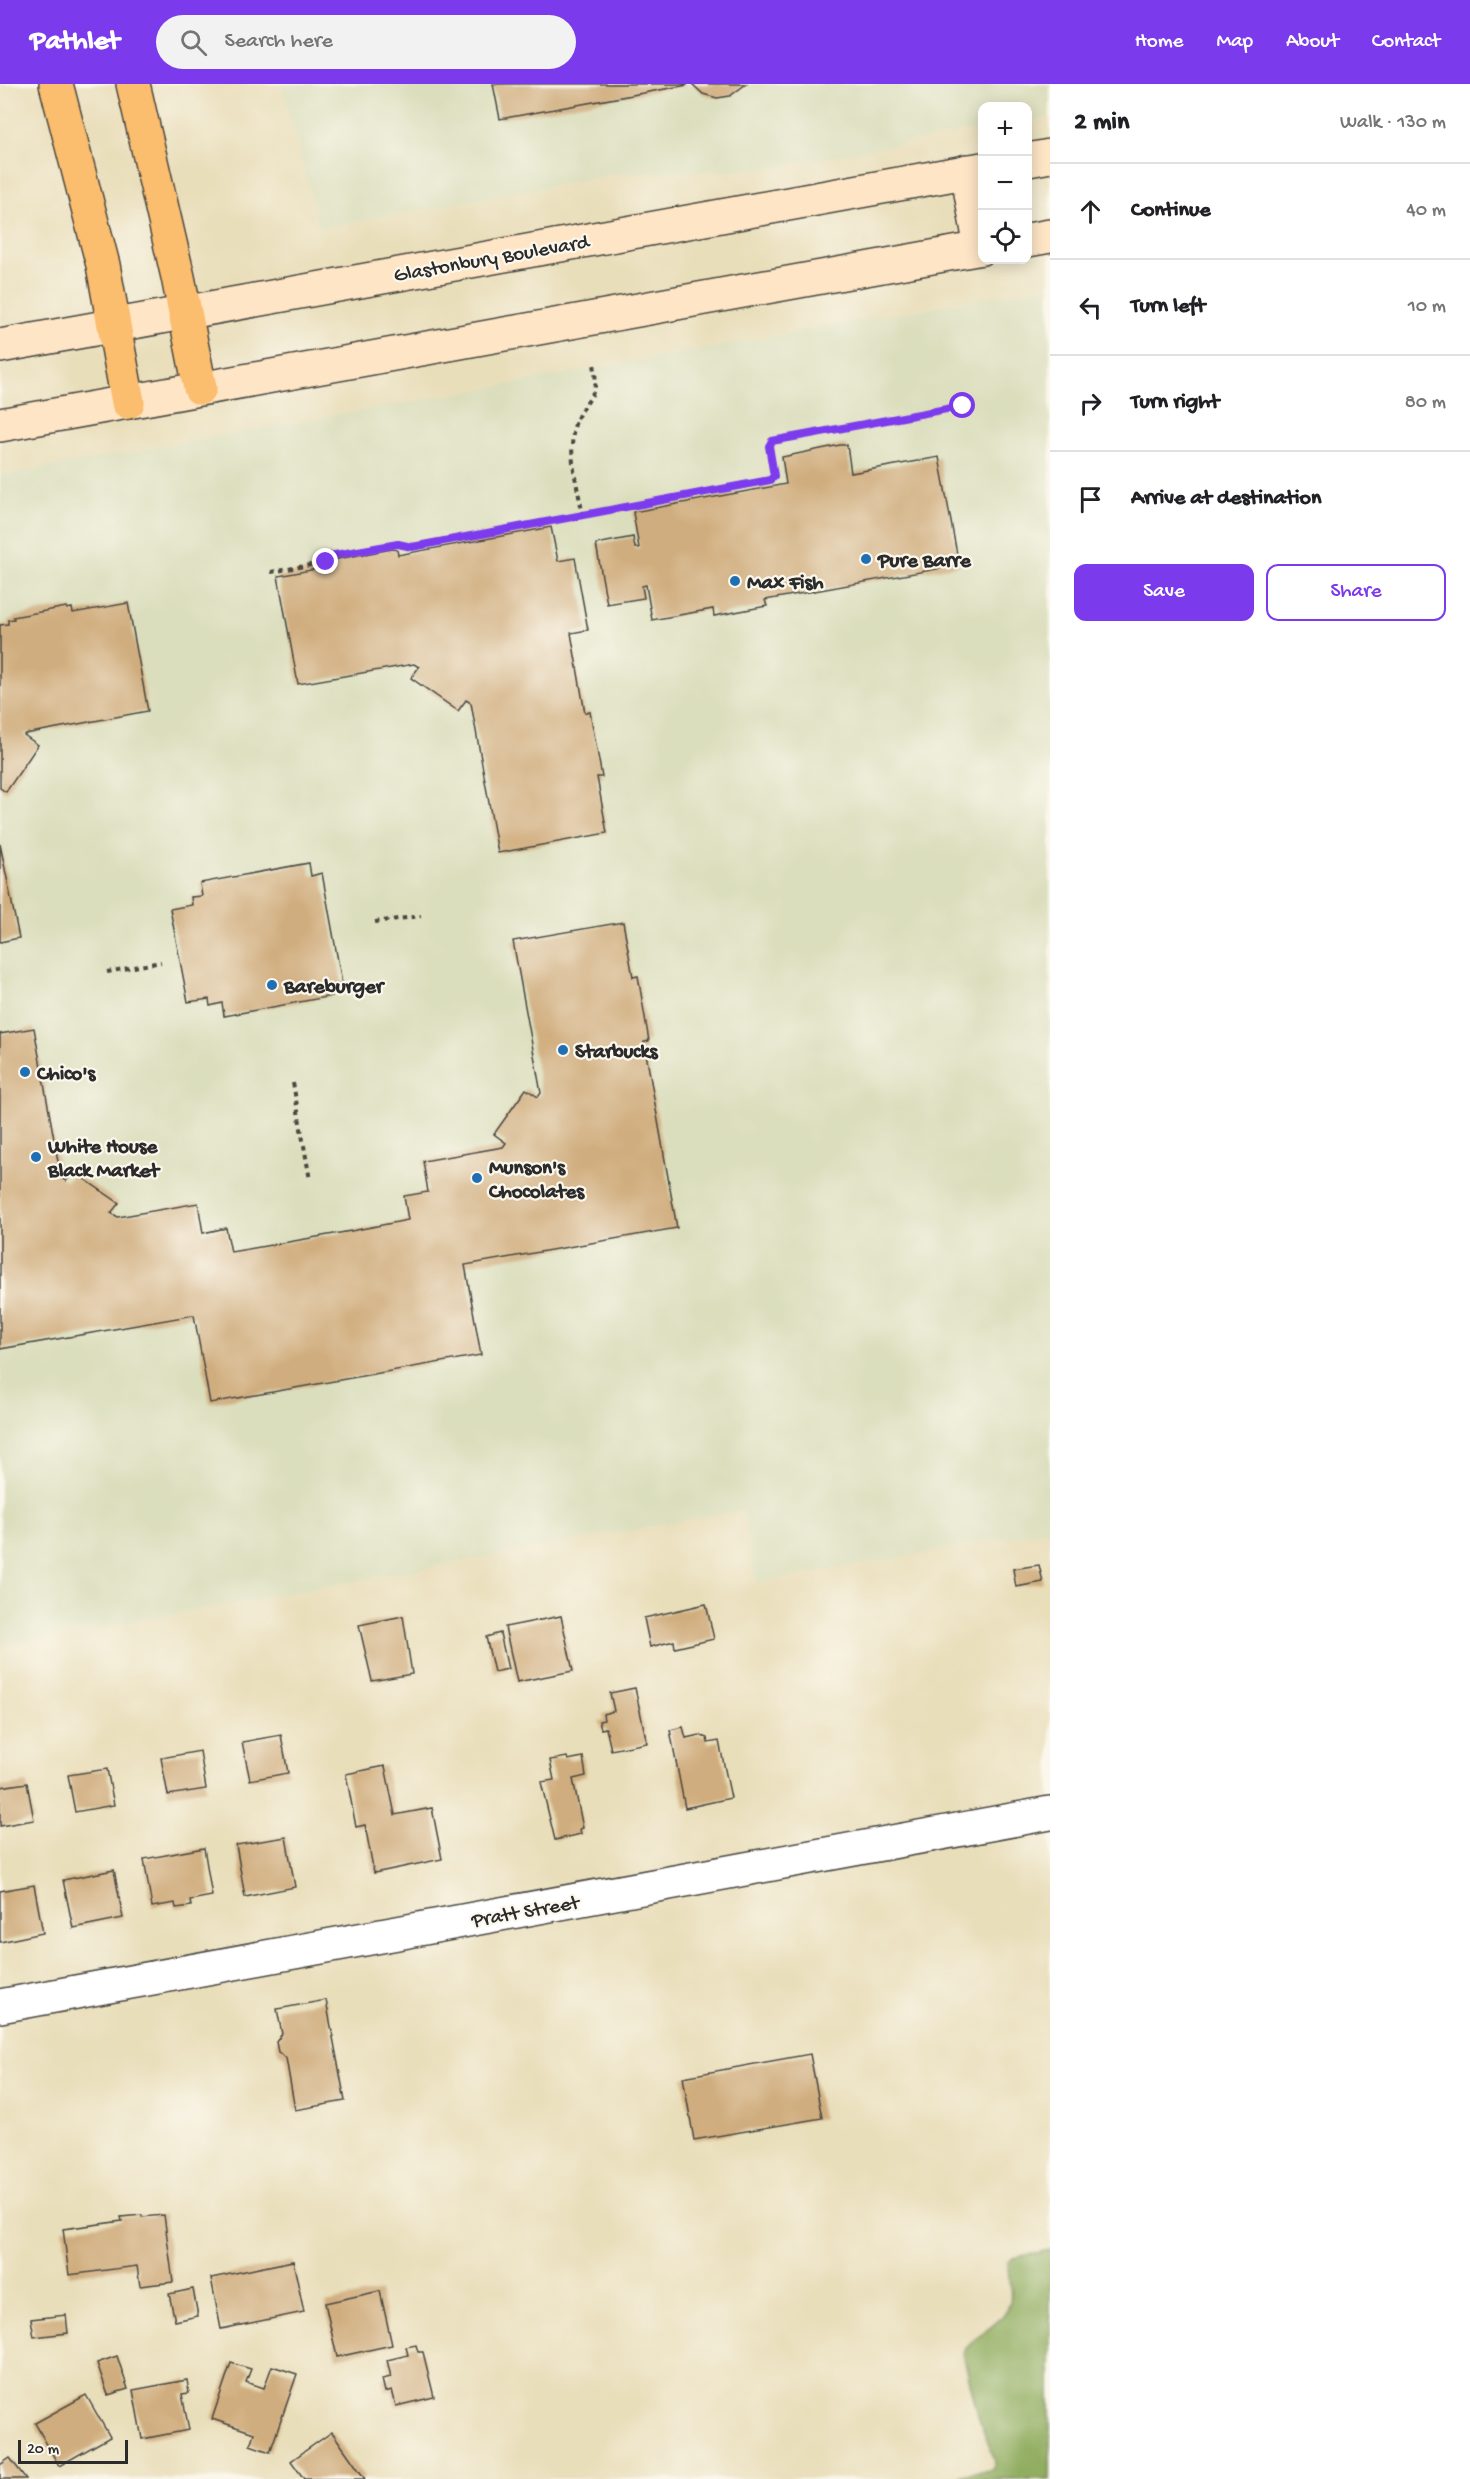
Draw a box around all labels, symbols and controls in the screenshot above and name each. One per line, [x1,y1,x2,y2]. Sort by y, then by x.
search box [156,15,576,69]
text: Pathlet [30,26,120,59]
icon: search [177,26,210,59]
text: Search here [225,29,333,55]
text: Home [1135,30,1183,55]
text: Map [1216,30,1253,55]
text: About [1286,30,1339,55]
text: Contact [1372,30,1440,55]
map controls [978,102,1032,264]
button: + [978,102,1032,156]
text: 2 min [1074,108,1129,139]
text: Walk · 130 m [1340,112,1446,135]
button: − [978,156,1032,210]
icon: ahead [1074,195,1107,228]
text: Continue [1131,198,1211,224]
text: 40 m [1406,200,1446,223]
button: locate [978,210,1032,264]
street label: Glastonbury Boulevard [392,231,593,290]
icon: left [1074,291,1107,324]
text: Turn left [1131,294,1205,320]
text: 10 m [1408,296,1446,319]
icon: right [1074,387,1107,420]
text: Turn right [1131,390,1219,416]
route start [949,392,975,418]
text: 80 m [1405,392,1446,415]
icon: arrive [1074,483,1107,516]
text: Arrive at destination [1131,486,1321,512]
route end [312,548,338,574]
place label: Pure Barre [877,550,972,575]
marker: Pure Barre [859,552,873,566]
button: Save [1074,564,1254,621]
button: Share [1266,564,1446,621]
place label: Max Fish [747,572,824,597]
marker: Max Fish [728,574,742,588]
place label: Bareburger [283,976,386,1001]
marker: Bareburger [265,978,279,992]
place label: Starbucks [575,1041,659,1066]
marker: Starbucks [556,1043,570,1057]
place label: Chico's [36,1063,97,1088]
marker: Chico's [18,1065,32,1079]
place label: White House Black Market [47,1136,161,1185]
marker: White House Black Market [29,1150,43,1164]
place label: Munson's Chocolates [488,1157,585,1206]
marker: Munson's Chocolates [470,1171,484,1185]
street label: Pratt Street [469,1891,584,1935]
scale bar [18,2437,128,2464]
text: 20 m [27,2441,59,2460]

